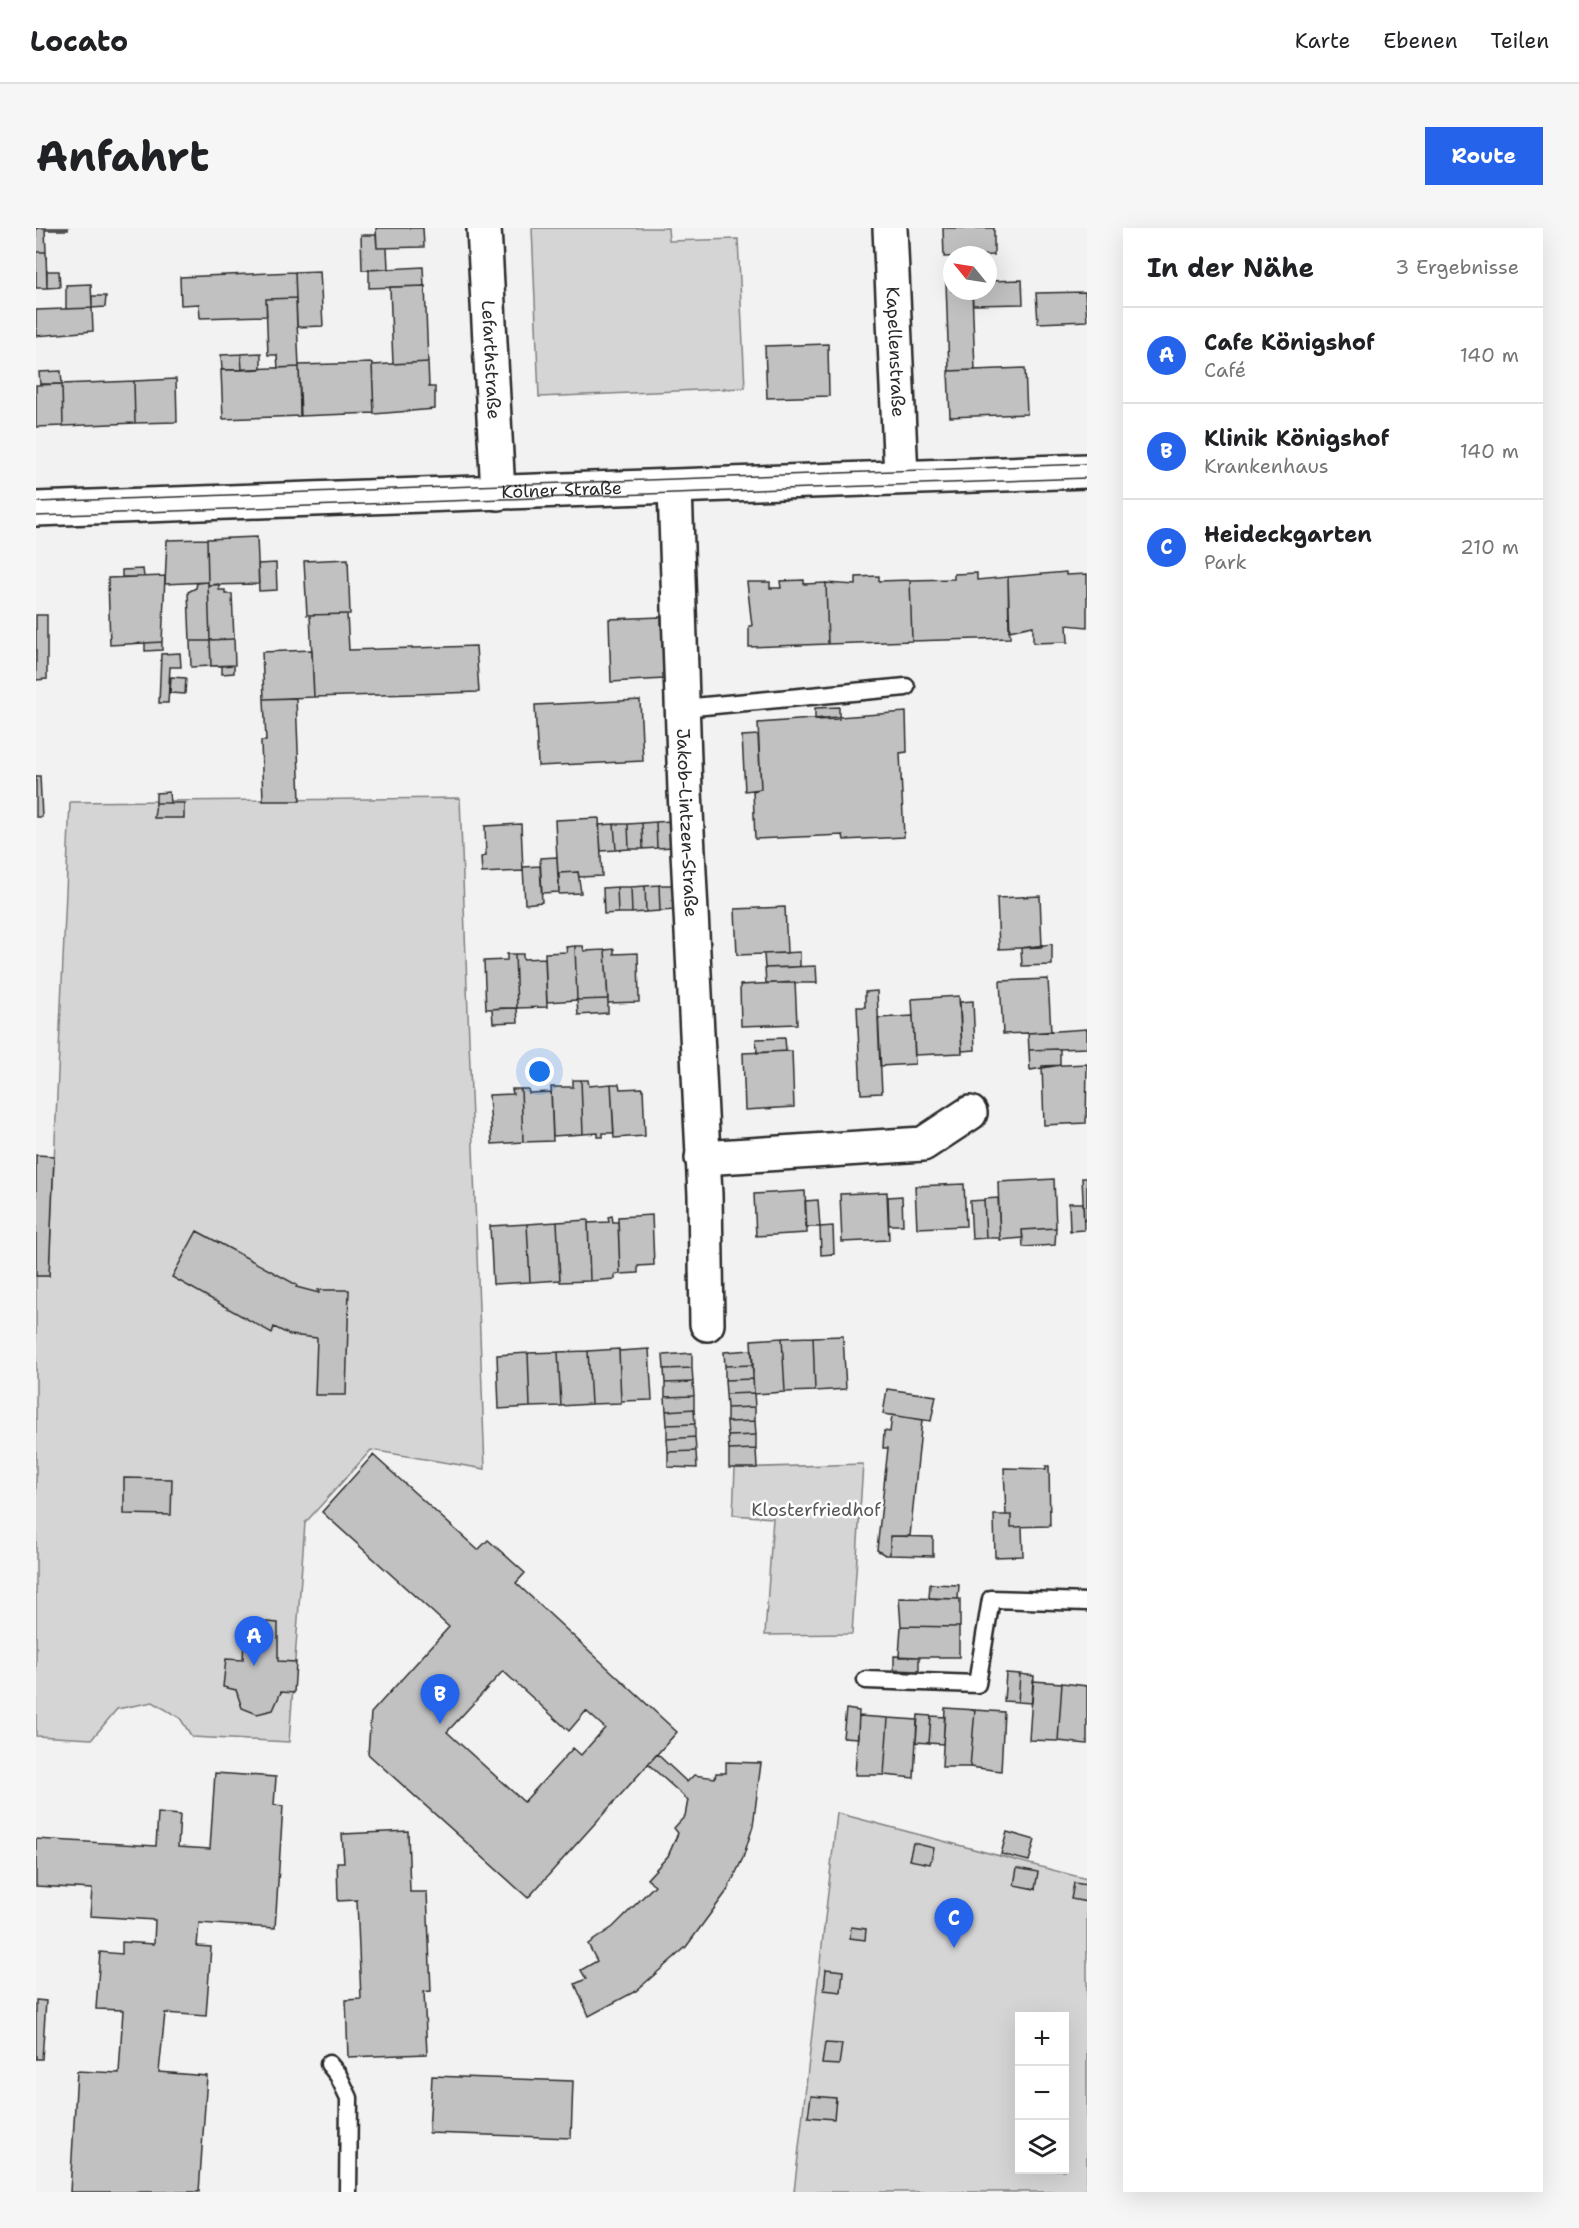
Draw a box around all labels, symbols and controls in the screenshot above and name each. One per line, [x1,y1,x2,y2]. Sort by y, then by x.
text: Locato [30,22,128,60]
text: Karte [1295,27,1350,55]
text: Ebenen [1383,27,1458,55]
text: Teilen [1491,27,1549,55]
button: Route [1425,127,1543,185]
text: Anfahrt [36,128,209,184]
north arrow [943,246,997,300]
text: In der Nähe [1147,250,1314,285]
text: 3 Ergebnisse [1395,254,1519,280]
street label: Kapellenstraße [881,286,910,418]
street label: Lefarthstraße [476,300,506,420]
text: Cafe Königshof [1204,328,1375,357]
text: A [1159,342,1174,368]
text: 140 m [1460,342,1519,368]
text: Café [1204,357,1246,383]
text: Klinik Königshof [1204,424,1389,453]
text: B [1160,438,1173,464]
text: 140 m [1460,438,1519,464]
text: Krankenhaus [1204,453,1329,479]
street label: Kölner Straße [501,476,622,504]
text: Heideckgarten [1204,520,1372,549]
text: C [1160,534,1173,560]
text: 210 m [1460,534,1519,560]
text: Park [1204,549,1247,575]
street label: Jakob-Lintzen-Straße [671,728,703,918]
your location [525,1057,554,1086]
park label: Klosterfriedhof [751,1498,881,1522]
pin: A [234,1616,274,1666]
pin: B [420,1674,460,1724]
pin: C [934,1898,974,1948]
map controls [1015,2012,1069,2174]
button: + [1015,2012,1069,2066]
button: − [1015,2066,1069,2120]
button: layers [1015,2120,1069,2174]

